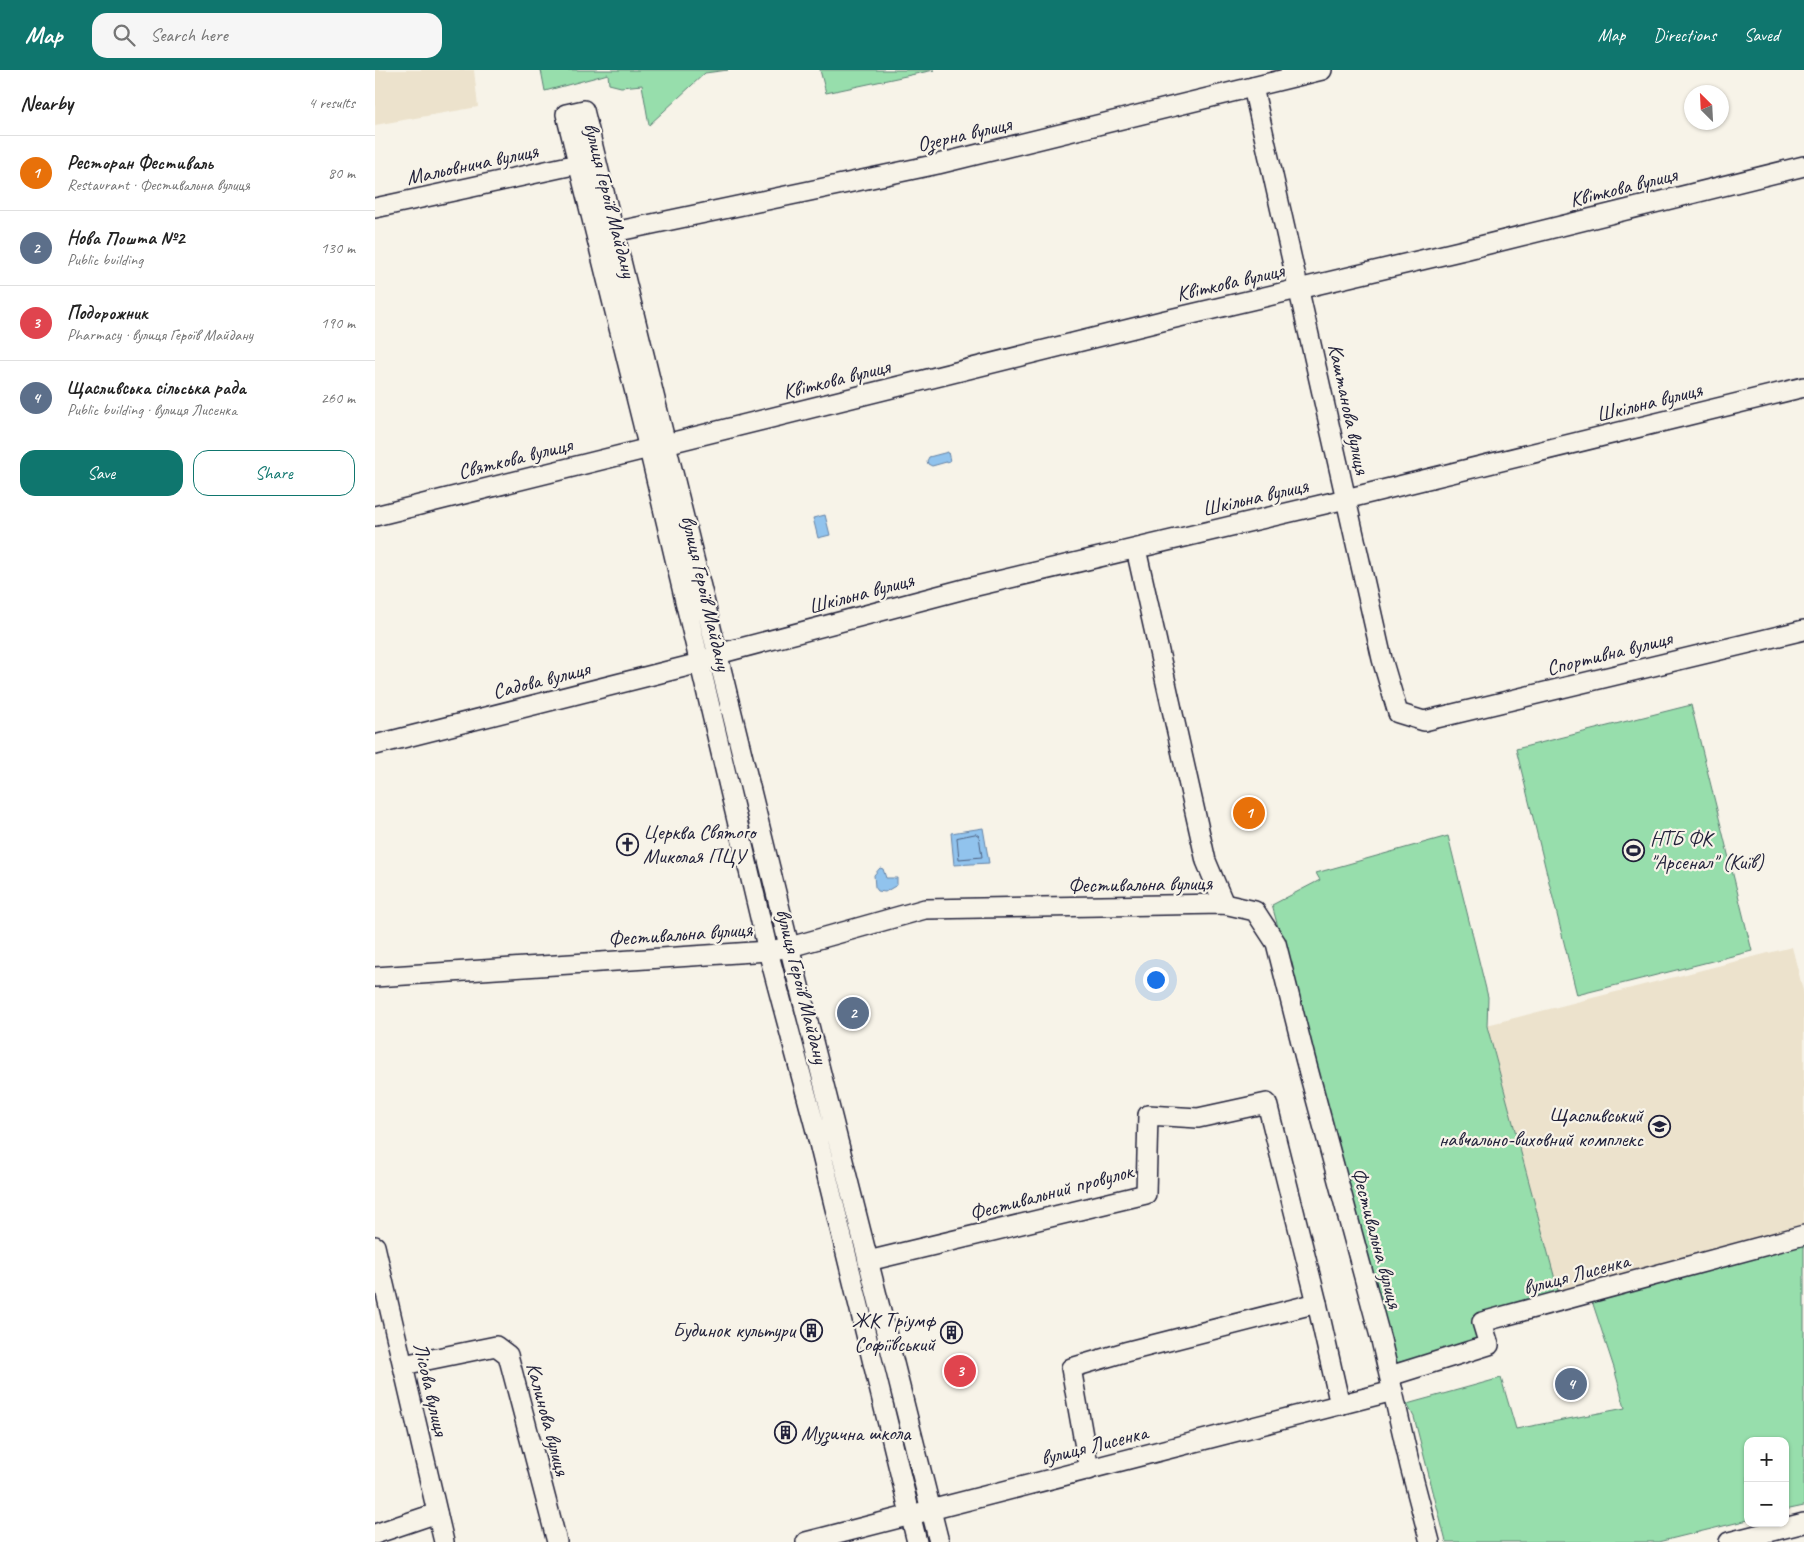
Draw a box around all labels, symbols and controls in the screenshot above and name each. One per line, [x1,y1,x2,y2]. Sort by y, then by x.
search box [92,13,442,58]
text: Map [25,20,62,50]
icon: search [110,21,138,49]
text: Search here [150,23,228,47]
text: Map [1598,24,1625,46]
text: Directions [1653,24,1716,46]
text: Saved [1744,24,1779,46]
north arrow [1684,85,1729,130]
text: Nearby [20,90,73,116]
text: 4 results [308,93,355,113]
street label: Озерна вулиця [915,110,1015,158]
street label: вулиця Героїв Майдану [578,120,642,282]
street label: Мальовнича вулиця [404,137,542,191]
text: Ресторан Фестиваль [67,151,213,175]
street label: Квіткова вулиця [1567,161,1681,213]
text: 1 [32,163,40,183]
text: 80 m [328,163,355,183]
text: Restaurant · Фестивальна вулиця [67,175,250,195]
text: Нова Пошта №2 [67,226,185,250]
text: 2 [32,238,40,258]
text: 130 m [321,238,355,258]
text: Public building [67,250,143,270]
street label: Квіткова вулиця [1174,257,1288,307]
text: Подорожник [67,301,148,325]
text: 3 [32,313,40,333]
text: 190 m [321,313,355,333]
text: Pharmacy · вулиця Героїв Майдану [67,325,253,345]
street label: Каштанова вулиця [1322,341,1376,478]
street label: Квіткова вулиця [780,353,894,405]
text: Щасливська сільська рада [67,376,246,400]
street label: Шкільна вулиця [1593,376,1706,428]
text: 4 [32,388,40,408]
text: 260 m [321,388,355,408]
text: Public building · вулиця Лисенка [67,400,237,420]
street label: Святкова вулиця [455,431,576,485]
button: Save [20,450,183,496]
button: Share [193,450,355,496]
street label: Шкільна вулиця [1199,472,1312,522]
street label: вулиця Героїв Майдану [675,513,737,675]
street label: Шкільна вулиця [806,566,918,620]
street label: Спортивна вулиця [1544,624,1676,681]
street label: Садова вулиця [490,655,594,705]
pin: 1 [1233,794,1265,832]
place label: Церква Святого Миколая ПЦУ [643,819,758,869]
place label: НТБ ФК "Арсенал" (Київ) [1650,825,1764,875]
church icon: Церква Святого Миколая ПЦУ [615,832,639,856]
sports icon: НТБ ФК "Арсенал" (Київ) [1622,838,1646,862]
street label: Фестивальна вулиця [1068,870,1214,898]
street label: вулиця Героїв Майдану [770,906,834,1068]
street label: Фестивальна вулиця [607,916,754,952]
your location [1143,967,1169,993]
pin: 2 [837,994,869,1032]
place label: Щасливський навчально-виховний комплекс [1439,1102,1644,1152]
school or university icon: Щасливський навчально-виховний комплекс [1647,1115,1671,1139]
street label: Фестивальний провулок [967,1157,1138,1226]
street label: Фестивальна вулиця [1346,1165,1409,1312]
street label: вулиця Лисенка [1520,1247,1634,1301]
place label: ЖК Тріумф Софіївський [852,1307,936,1357]
place label: Будинок культури [672,1317,798,1343]
building icon: Будинок культури [799,1318,823,1342]
building icon: ЖК Тріумф Софіївський [939,1320,963,1344]
street label: Лісова вулиця [408,1340,455,1439]
pin: 3 [944,1352,976,1390]
street label: Калинова вулиця [520,1360,576,1480]
pin: 4 [1555,1365,1587,1403]
street label: вулиця Лисенка [1038,1419,1152,1471]
place label: Музична школа [801,1420,912,1447]
building icon: Музична школа [773,1421,797,1445]
map controls [1744,1437,1789,1527]
button: + [1744,1437,1789,1482]
button: − [1744,1482,1789,1527]

